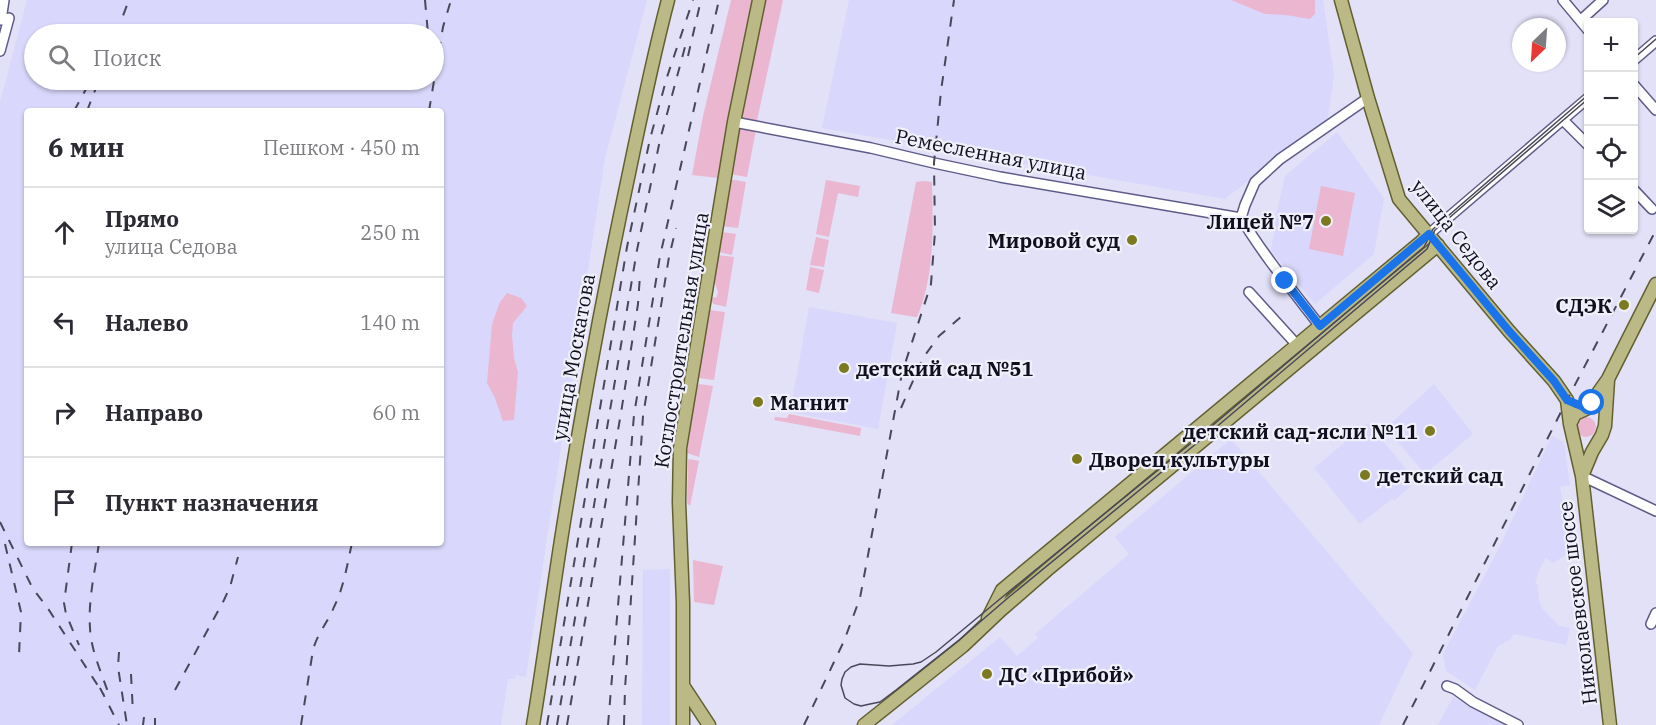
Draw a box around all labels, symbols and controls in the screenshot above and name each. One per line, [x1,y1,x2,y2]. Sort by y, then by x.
north arrow [1512,18,1566,72]
map controls [1584,18,1638,234]
button: + [1584,18,1638,72]
search box [24,24,444,90]
icon: search [45,41,78,74]
text: Поиск [93,43,161,72]
button: − [1584,72,1638,126]
street label: Ремесленная улица [893,122,1089,186]
button: locate [1584,126,1638,180]
text: 6 мин [48,130,124,164]
text: Пешком · 450 m [263,134,420,161]
street label: улица Седова [1406,173,1509,295]
button: layers [1584,180,1638,234]
text: Прямо [105,204,179,233]
place label: Лицей №7 [1207,208,1314,235]
street label: Котлостроительная улица [647,210,715,470]
marker: Лицей №7 [1319,214,1333,228]
icon: ahead [48,216,81,249]
text: 250 m [360,219,420,246]
place label: Мировой суд [988,227,1120,254]
text: улица Седова [105,233,238,260]
marker: Мировой суд [1125,233,1139,247]
route end [1271,267,1297,293]
street label: улица Москатова [545,271,601,443]
place label: СДЭК [1555,292,1612,319]
marker: СДЭК [1617,298,1631,312]
icon: left [48,306,81,339]
text: Налево [105,308,189,337]
text: 140 m [360,309,420,336]
place label: детский сад №51 [856,355,1033,382]
marker: детский сад №51 [837,361,851,375]
place label: Магнит [770,389,849,416]
route start [1578,389,1604,415]
marker: Магнит [751,395,765,409]
icon: right [48,396,81,429]
text: Направо [105,398,203,427]
text: 60 m [372,399,420,426]
place label: детский сад-ясли №11 [1183,418,1418,445]
marker: детский сад-ясли №11 [1423,424,1437,438]
place label: Дворец культуры [1089,446,1270,473]
marker: Дворец культуры [1070,452,1084,466]
place label: детский сад [1377,462,1503,489]
marker: детский сад [1358,468,1372,482]
icon: arrive [48,486,81,519]
text: Пункт назначения [105,488,319,517]
street label: Николаевское шоссе [1551,500,1603,706]
place label: ДC «Прибой» [999,661,1133,688]
marker: ДC «Прибой» [980,667,994,681]

